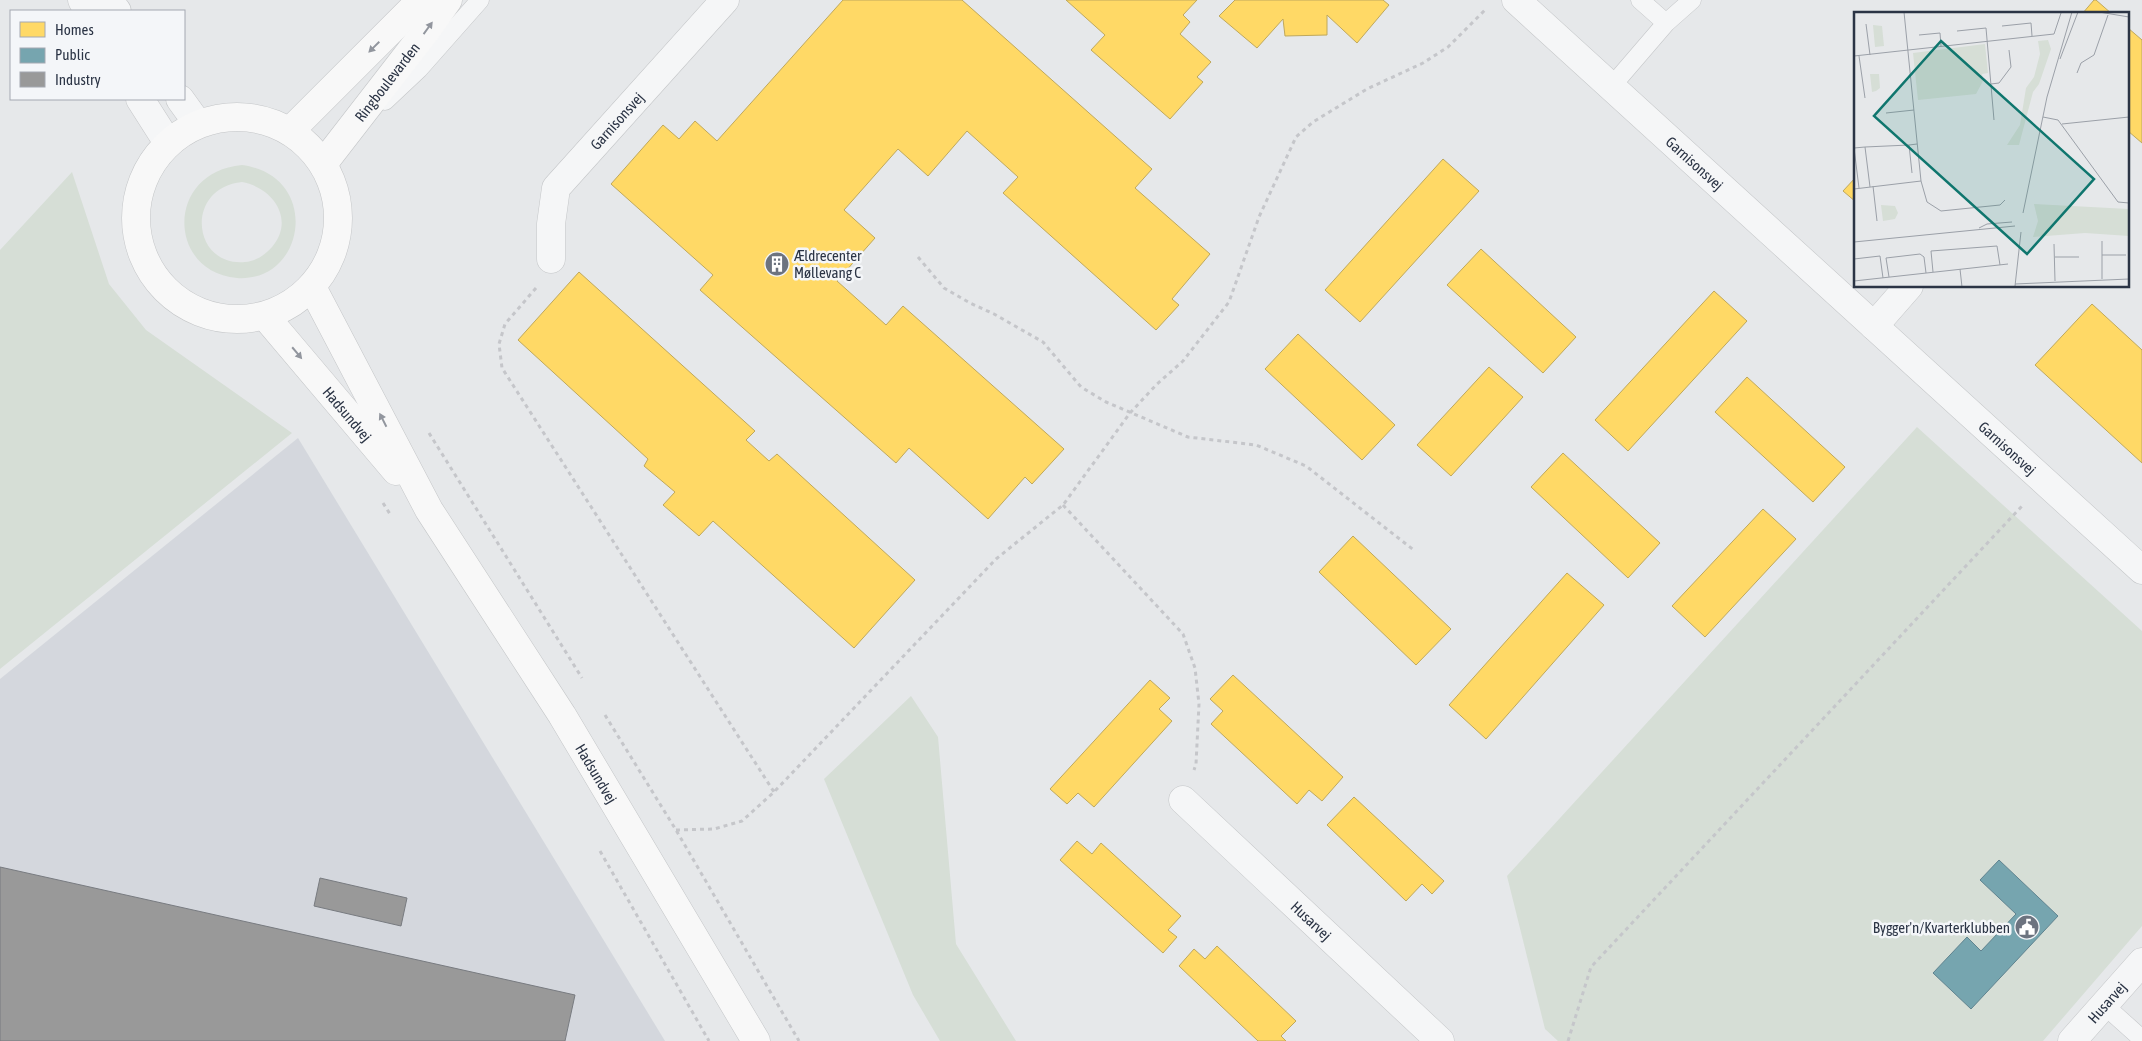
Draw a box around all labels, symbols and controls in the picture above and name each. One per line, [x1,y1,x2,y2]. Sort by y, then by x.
legend [10,10,185,100]
inset map [1854,12,2130,288]
text: Homes [55,21,94,38]
one-way arrow [423,21,433,35]
street label: Ringboulevarden [351,39,423,125]
one-way arrow [368,41,380,53]
text: Public [55,46,90,63]
text: Industry [55,71,101,88]
street label: Garnisonsvej [586,88,647,153]
street label: Garnisonsvej [1663,133,1727,193]
place label: Ældrecenter Møllevang C [794,247,862,281]
building icon: Ældrecenter Møllevang C [764,251,790,277]
one-way arrow [291,346,302,359]
street label: Hadsundvej [320,383,375,444]
one-way arrow [379,413,387,428]
street label: Garnisonsvej [1976,417,2040,478]
street label: Hadsundvej [572,741,621,806]
street label: Husarvej [1288,897,1335,943]
public building icon: Bygger'n/Kvarterklubben [2014,914,2040,940]
place label: Bygger'n/Kvarterklubben [1873,919,2010,936]
street label: Husarvej [2084,978,2129,1026]

